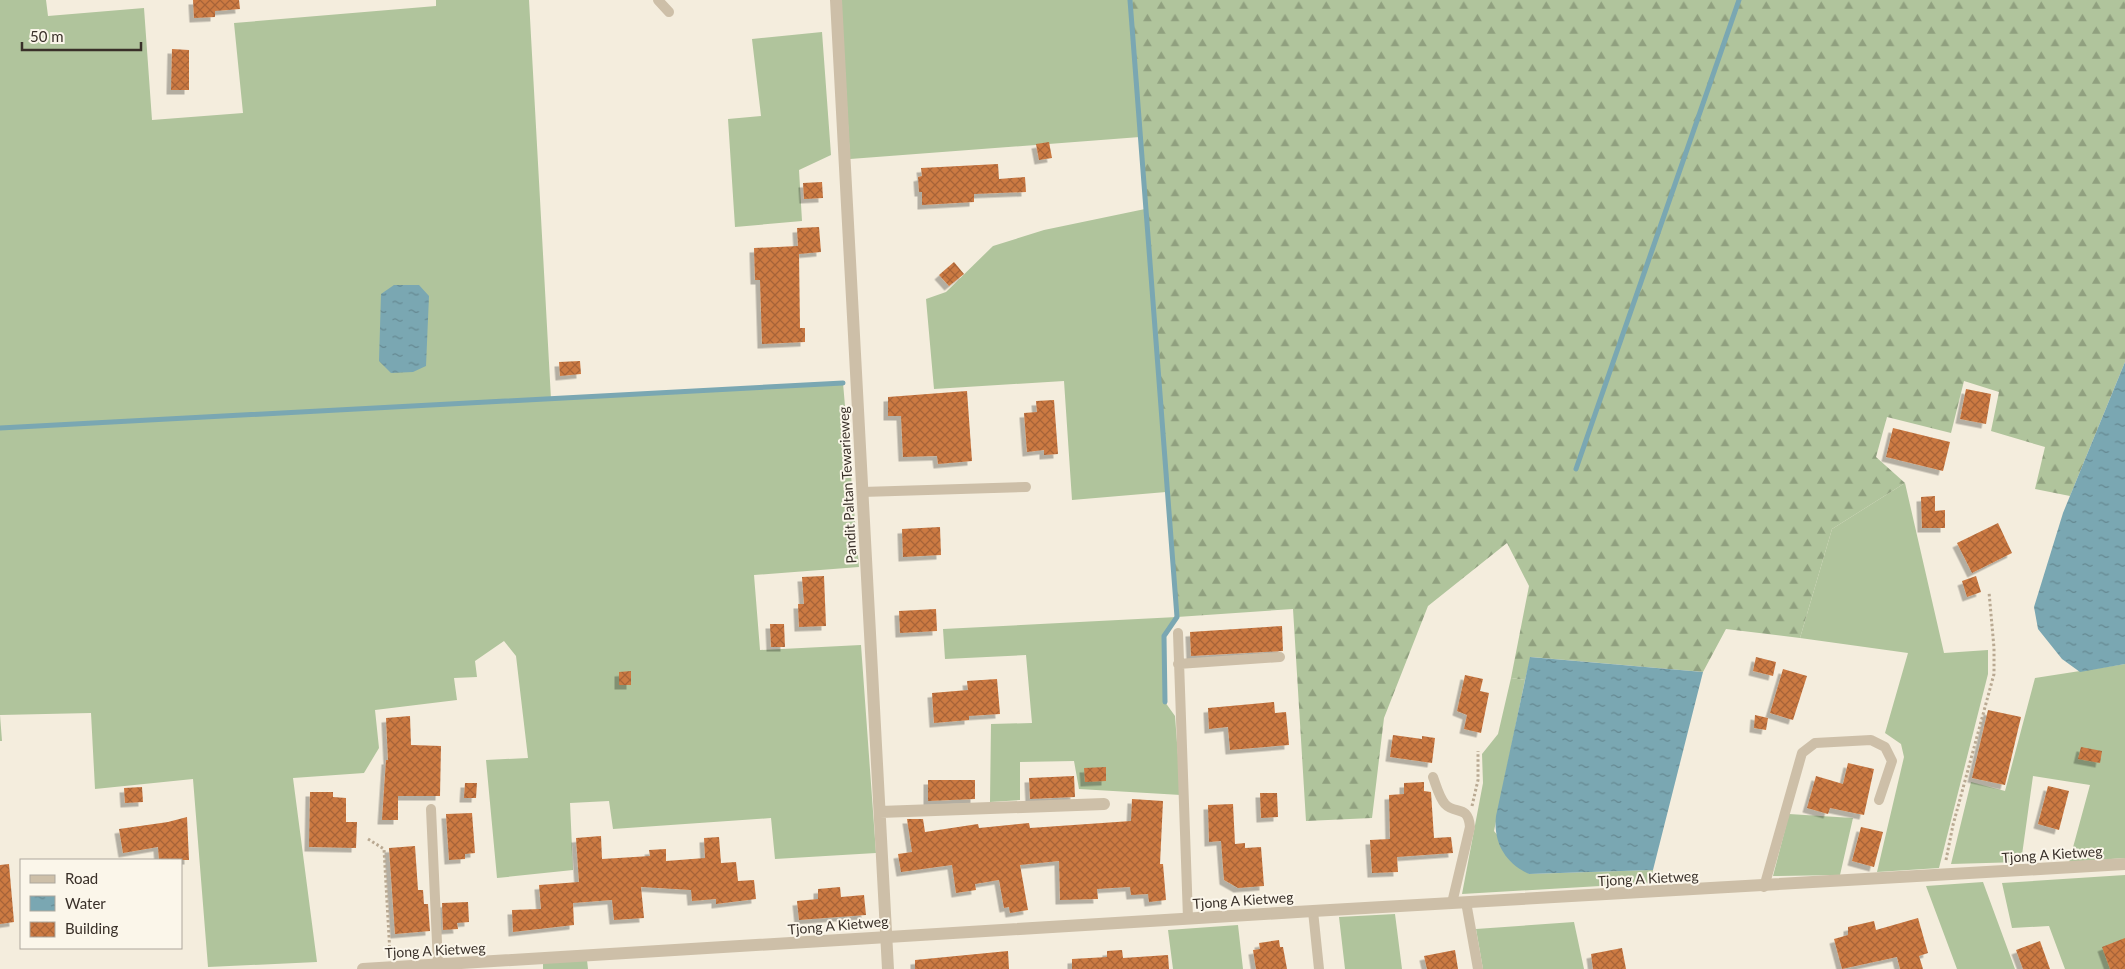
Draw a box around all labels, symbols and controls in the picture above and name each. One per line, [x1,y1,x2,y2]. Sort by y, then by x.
scale bar [22,20,141,52]
text: 50 m [30,27,64,45]
street label: Pandit Paltan Tewarieweg [834,406,860,564]
street label: Tjong A Kietweg [2001,842,2103,866]
legend [20,859,182,949]
street label: Tjong A Kietweg [1597,867,1699,889]
text: Road [65,869,98,887]
street label: Tjong A Kietweg [1192,888,1294,912]
text: Water [65,894,106,912]
street label: Tjong A Kietweg [787,912,889,938]
text: Building [65,919,118,937]
street label: Tjong A Kietweg [384,939,486,961]

